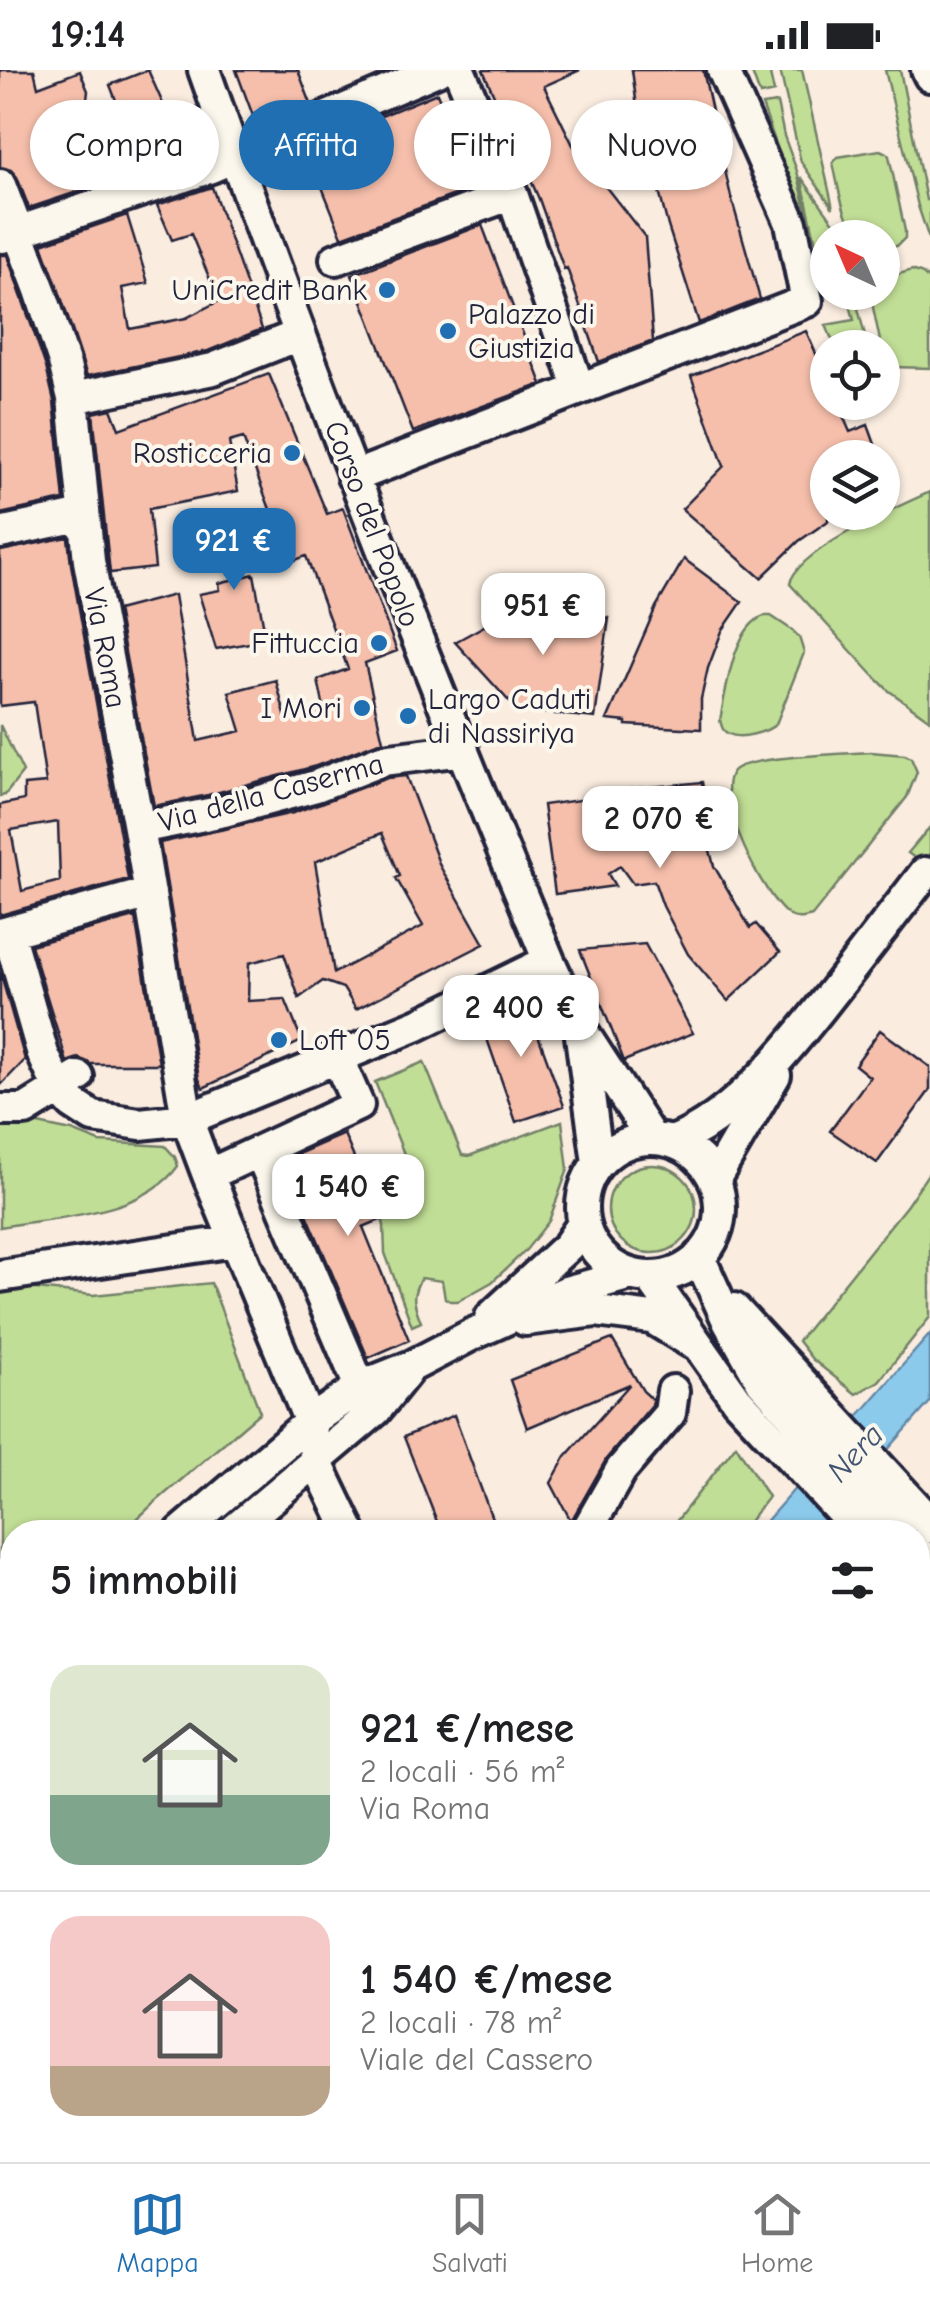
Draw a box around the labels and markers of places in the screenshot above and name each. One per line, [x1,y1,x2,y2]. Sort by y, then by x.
place label: UniCredit Bank [172,273,367,308]
marker: UniCredit Bank [376,279,398,301]
place label: Palazzo di Giustizia [468,297,595,366]
marker: Palazzo di Giustizia [437,320,459,342]
place label: Rosticceria [133,436,272,471]
marker: Rosticceria [281,442,303,464]
pin: 921 € [164,508,304,593]
pin: 951 € [473,573,613,658]
place label: Fittuccia [251,626,359,661]
marker: Fittuccia [368,632,390,654]
place label: Largo Caduti di Nassiriya [428,682,591,751]
place label: I Mori [260,691,342,726]
marker: I Mori [351,697,373,719]
marker: Largo Caduti di Nassiriya [397,705,419,727]
pin: 2 070 € [568,786,752,871]
pin: 2 400 € [429,975,613,1060]
place label: Loft 05 [299,1023,391,1058]
marker: Loft 05 [268,1029,290,1051]
pin: 1 540 € [256,1154,440,1239]

